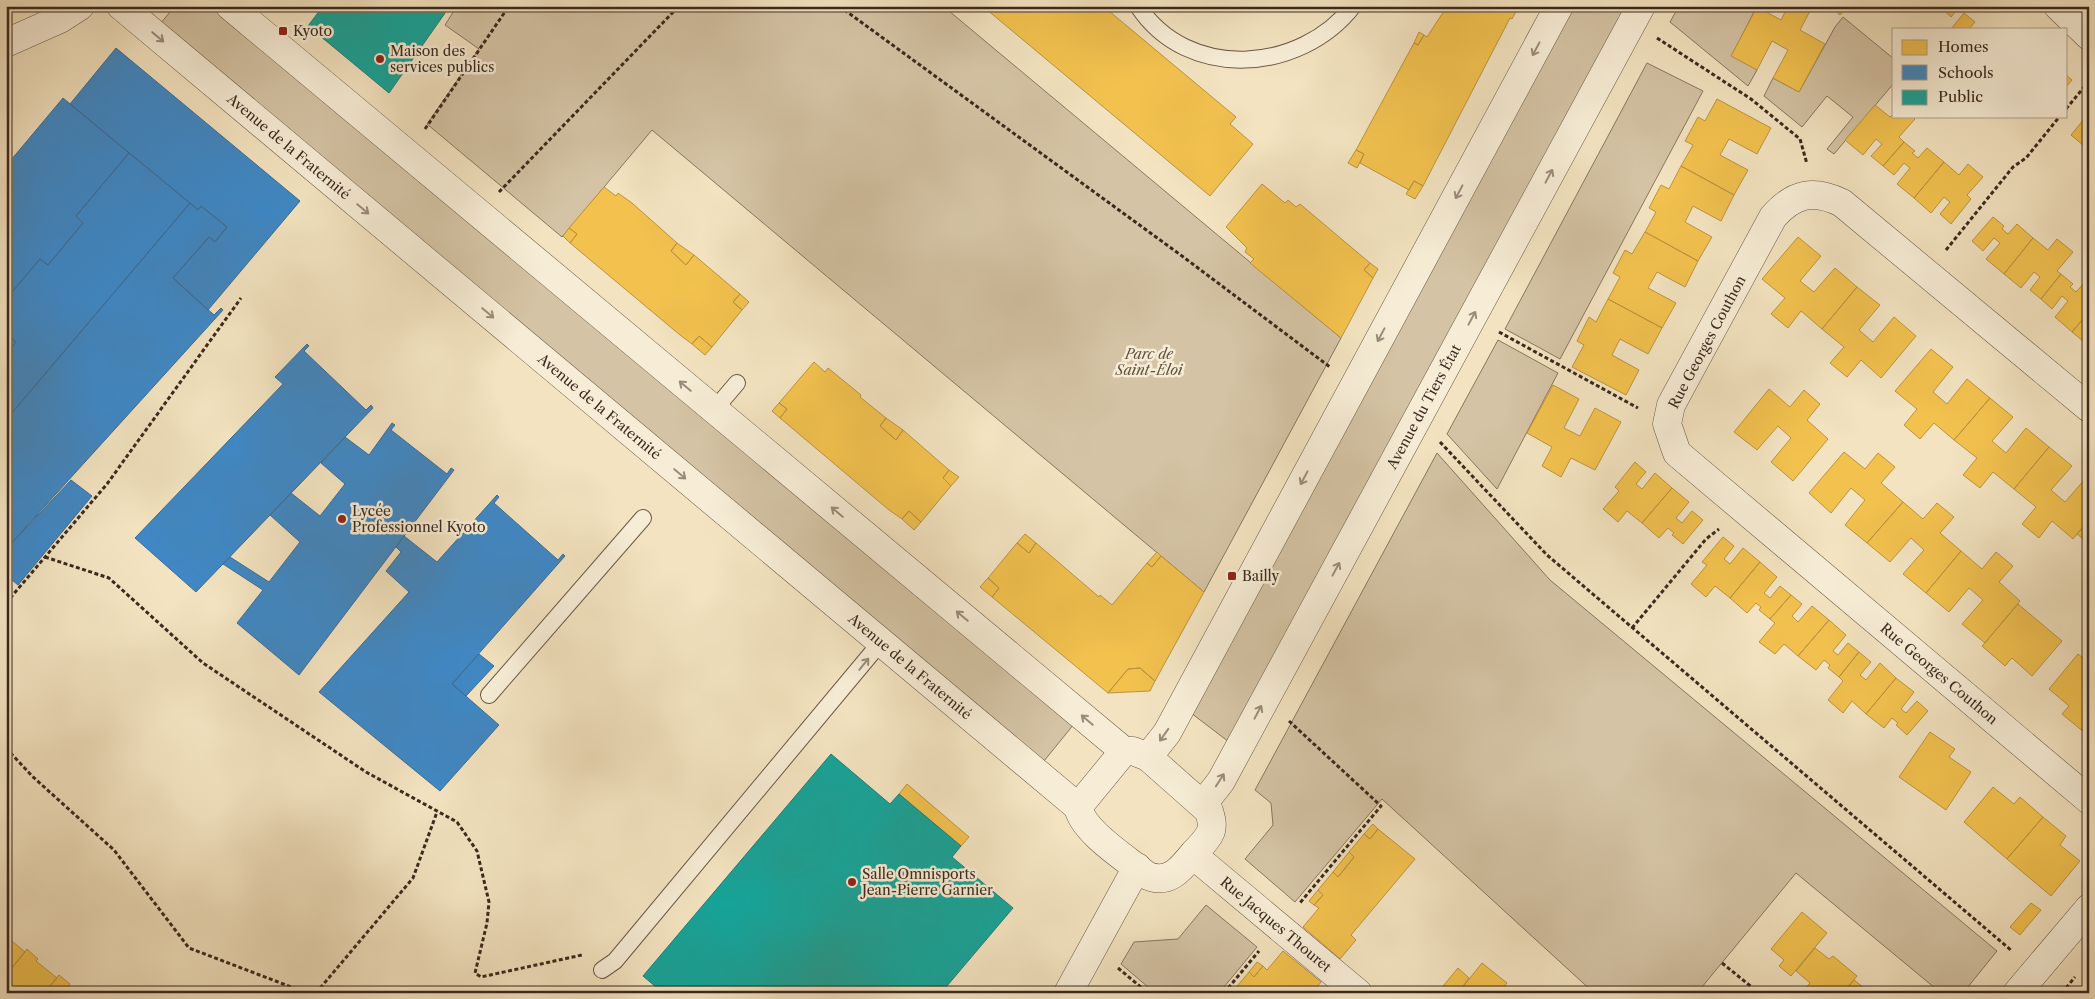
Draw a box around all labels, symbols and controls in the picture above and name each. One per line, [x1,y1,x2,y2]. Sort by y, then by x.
place label: Kyoto [293,22,332,40]
marker: Kyoto [277,25,289,37]
legend [1892,28,2068,118]
one-way arrow [152,32,165,43]
text: Homes [1938,37,1989,56]
one-way arrow [1531,41,1540,56]
place label: Maison des services publics [390,42,494,76]
marker: Maison des services publics [374,53,386,65]
text: Schools [1938,63,1994,82]
text: Public [1938,87,1983,106]
street label: Avenue de la Fraternité [223,89,354,203]
one-way arrow [1544,168,1554,183]
one-way arrow [1453,184,1463,199]
one-way arrow [357,203,370,215]
street label: Rue Georges Couthon [1664,272,1750,412]
one-way arrow [481,308,494,319]
one-way arrow [1467,312,1477,326]
one-way arrow [1376,327,1385,342]
street label: Avenue du Tiers État [1382,341,1465,473]
park label: Parc de Saint-Éloi [1115,345,1184,379]
street label: Avenue de la Fraternité [533,349,665,463]
one-way arrow [679,380,692,391]
one-way arrow [673,468,686,479]
one-way arrow [1299,470,1308,485]
place label: Lycée Professionnel Kyoto [352,502,486,536]
one-way arrow [831,507,844,518]
marker: Lycée Professionnel Kyoto [336,513,348,525]
one-way arrow [1332,562,1341,577]
place label: Bailly [1242,567,1280,585]
marker: Bailly [1226,570,1238,582]
street label: Avenue de la Fraternité [844,609,976,723]
one-way arrow [956,610,969,621]
street label: Rue Georges Couthon [1877,619,2002,728]
one-way arrow [858,657,869,670]
one-way arrow [1254,705,1264,720]
one-way arrow [1081,714,1094,725]
one-way arrow [1159,728,1169,742]
one-way arrow [1215,773,1226,787]
place label: Salle Omnisports Jean-Pierre Garnier [860,865,993,899]
street label: Rue Jacques Thouret [1217,873,1335,976]
marker: Salle Omnisports Jean-Pierre Garnier [846,876,858,888]

